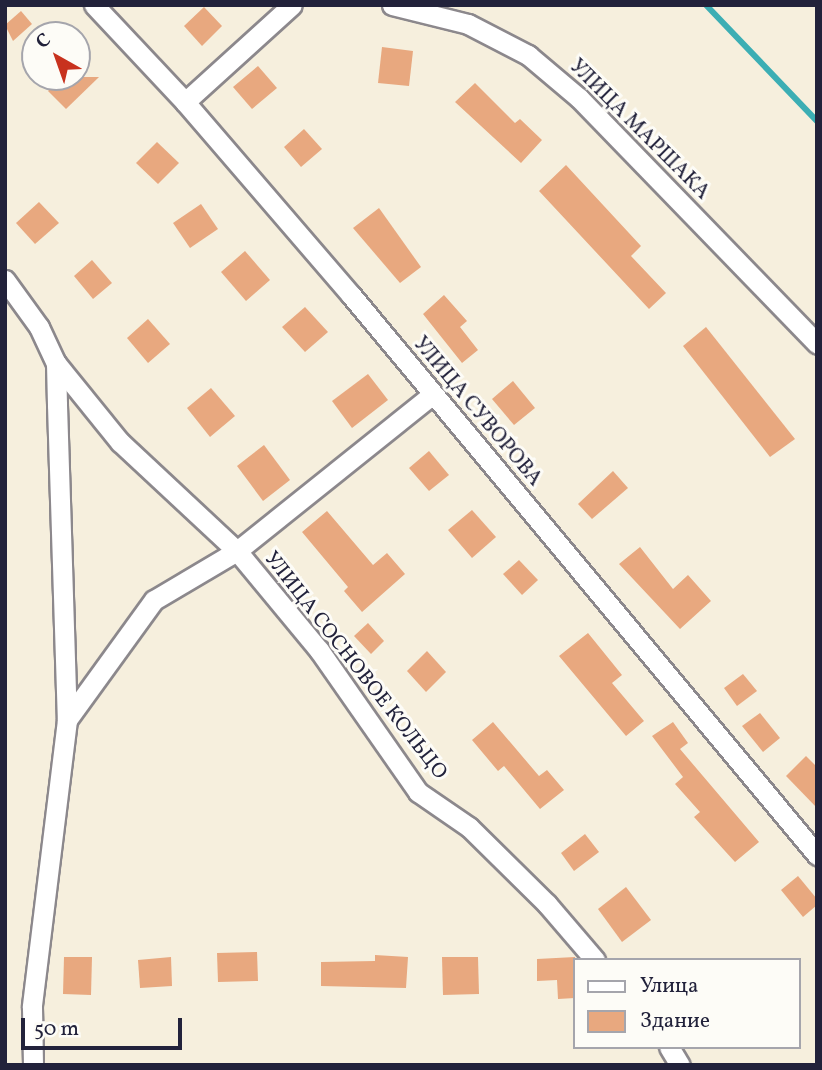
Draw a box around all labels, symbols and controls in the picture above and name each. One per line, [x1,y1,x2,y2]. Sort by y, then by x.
north arrow [21,21,91,91]
text: С [31,28,57,55]
street label: УЛИЦА МАРШАКА [563,54,715,206]
street label: УЛИЦА СУВОРОВА [407,332,547,492]
street label: УЛИЦА СОСНОВОЕ КОЛЬЦО [258,547,452,785]
legend [574,958,801,1049]
text: Улица [640,972,698,1001]
scale bar [24,1004,186,1048]
text: Здание [640,1007,710,1036]
text: 50 m [34,1015,79,1044]

